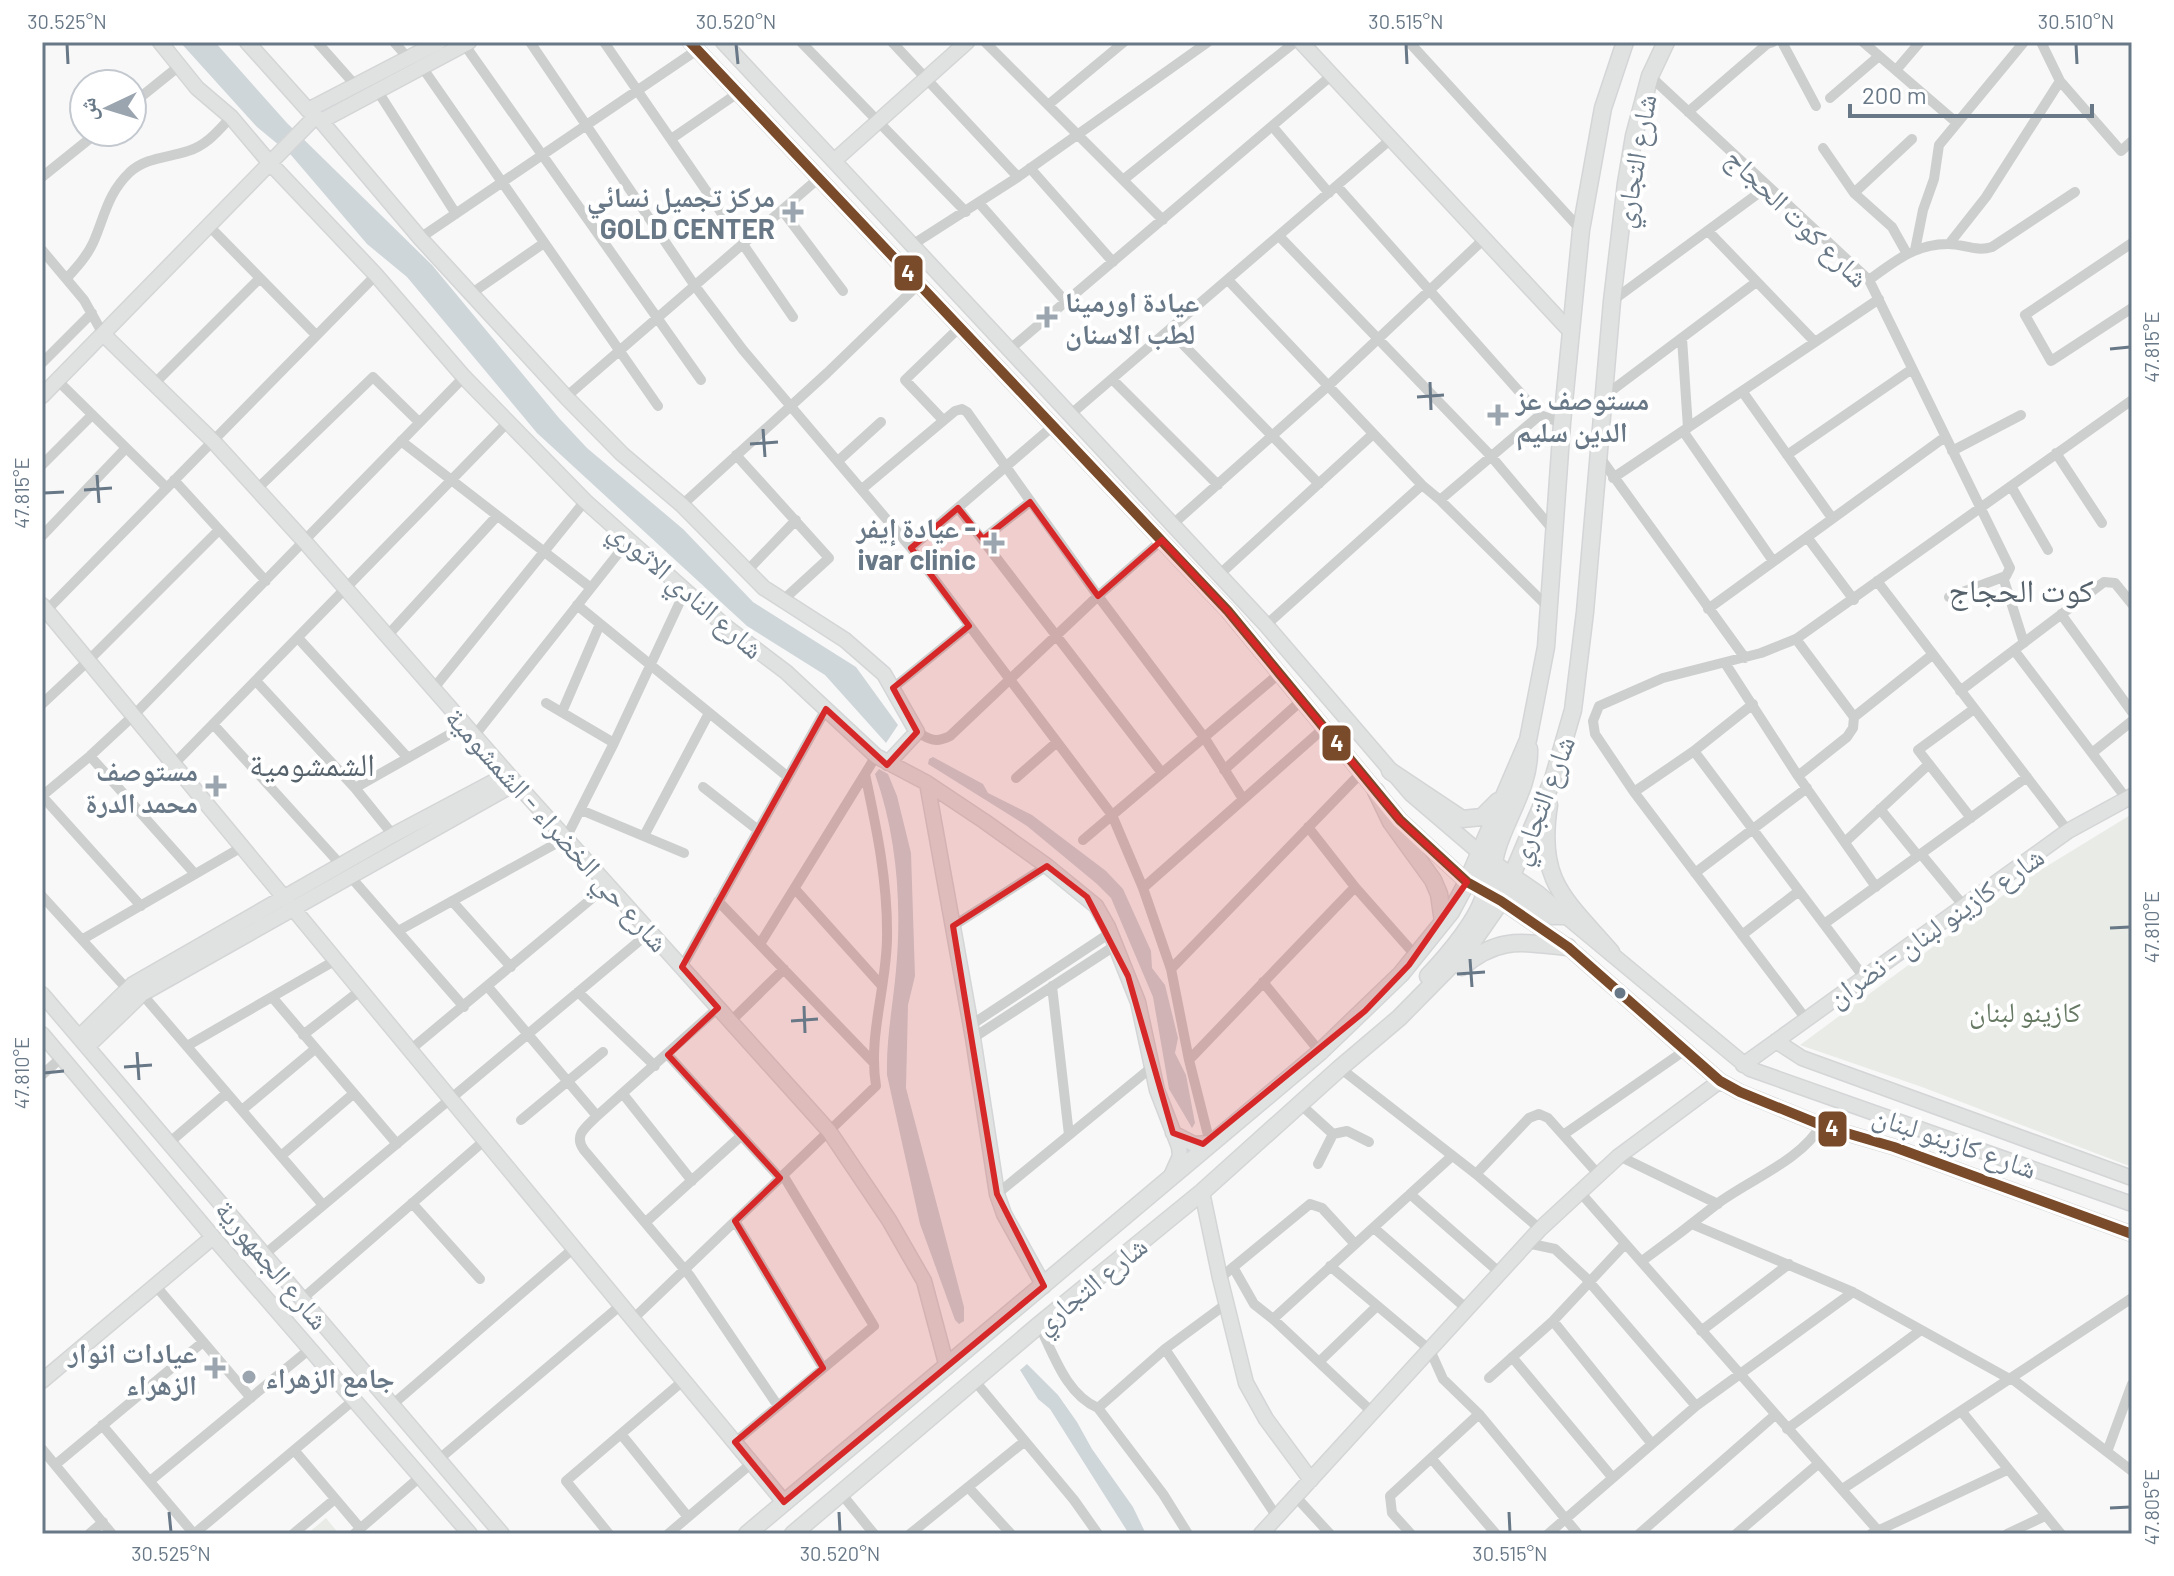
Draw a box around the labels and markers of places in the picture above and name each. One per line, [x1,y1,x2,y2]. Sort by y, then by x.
place label: مركز تجميل نسائي GOLD CENTER [587,179,775,245]
marker: مركز تجميل نسائي GOLD CENTER [782,201,804,223]
place label: عيادة اورمينا لطب الاسنان [1065,284,1199,351]
marker: عيادة اورمينا لطب الاسنان [1036,306,1058,328]
place label: مستوصف عز الدين سليم [1515,382,1649,451]
marker: مستوصف عز الدين سليم [1487,404,1509,426]
place label: عيادة إيفر - ivar clinic [855,510,976,576]
marker: عيادة إيفر - ivar clinic [983,532,1005,554]
place label: مستوصف محمد الدرة [86,753,198,819]
marker: مستوصف محمد الدرة [205,775,227,797]
unlabelled marker [1612,985,1628,1001]
place label: عيادات انوار الزهراء [67,1335,197,1401]
marker: عيادات انوار الزهراء [204,1357,226,1379]
place label: جامع الزهراء [265,1360,395,1397]
marker: جامع الزهراء [240,1368,258,1386]

